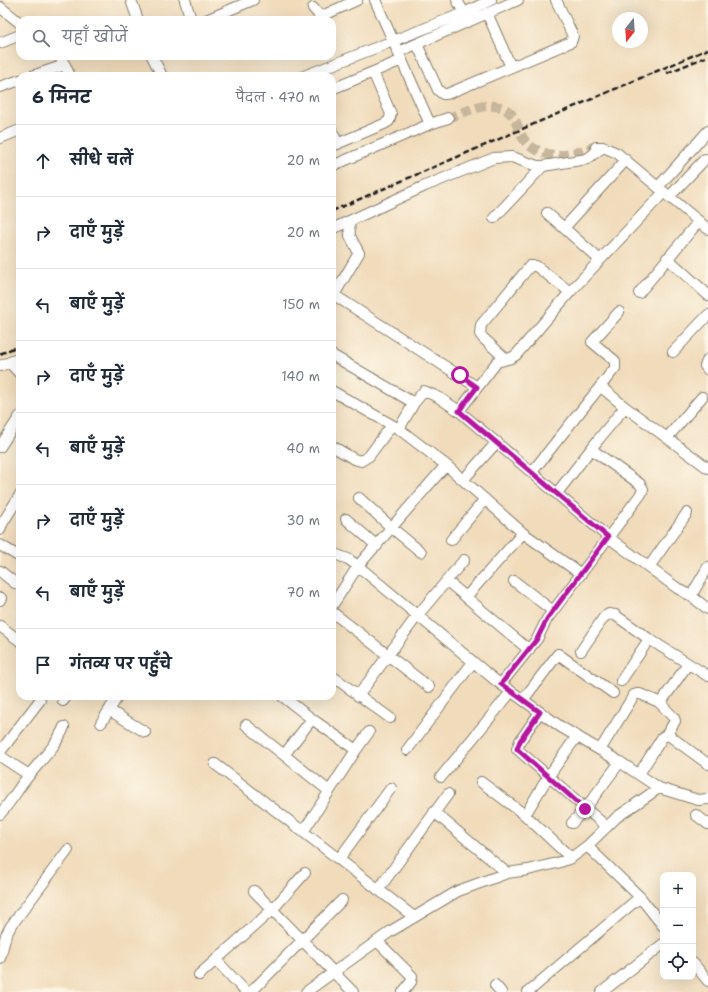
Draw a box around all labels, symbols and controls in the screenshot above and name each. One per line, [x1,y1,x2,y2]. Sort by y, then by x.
north arrow [612,12,648,48]
search box [16,16,336,60]
icon: search [30,27,52,49]
text: यहाँ खोजें [62,27,128,47]
text: 6 मिनट [32,86,91,108]
text: पैदल · 470 m [236,89,320,106]
icon: ahead [32,150,54,172]
text: सीधे चलें [70,150,133,170]
text: 20 m [287,152,320,169]
icon: right [32,222,54,244]
text: दाएँ मुड़ें [70,222,124,242]
text: 20 m [287,224,320,241]
icon: left [32,294,54,316]
text: बाएँ मुड़ें [70,294,124,314]
text: 150 m [282,296,320,313]
icon: right [32,366,54,388]
text: दाएँ मुड़ें [70,366,124,386]
route start [451,366,469,384]
text: 140 m [281,368,320,385]
icon: left [32,438,54,460]
text: बाएँ मुड़ें [70,438,124,458]
text: 40 m [286,440,320,457]
icon: right [32,510,54,532]
text: दाएँ मुड़ें [70,510,124,530]
text: 30 m [286,512,320,529]
icon: left [32,582,54,604]
text: बाएँ मुड़ें [70,582,124,602]
text: 70 m [286,584,320,601]
icon: arrive [32,654,54,676]
text: गंतव्य पर पहुँचे [70,654,172,674]
route end [576,800,594,818]
map controls [660,872,696,980]
button: + [660,872,696,908]
button: − [660,908,696,944]
button: locate [660,944,696,980]

